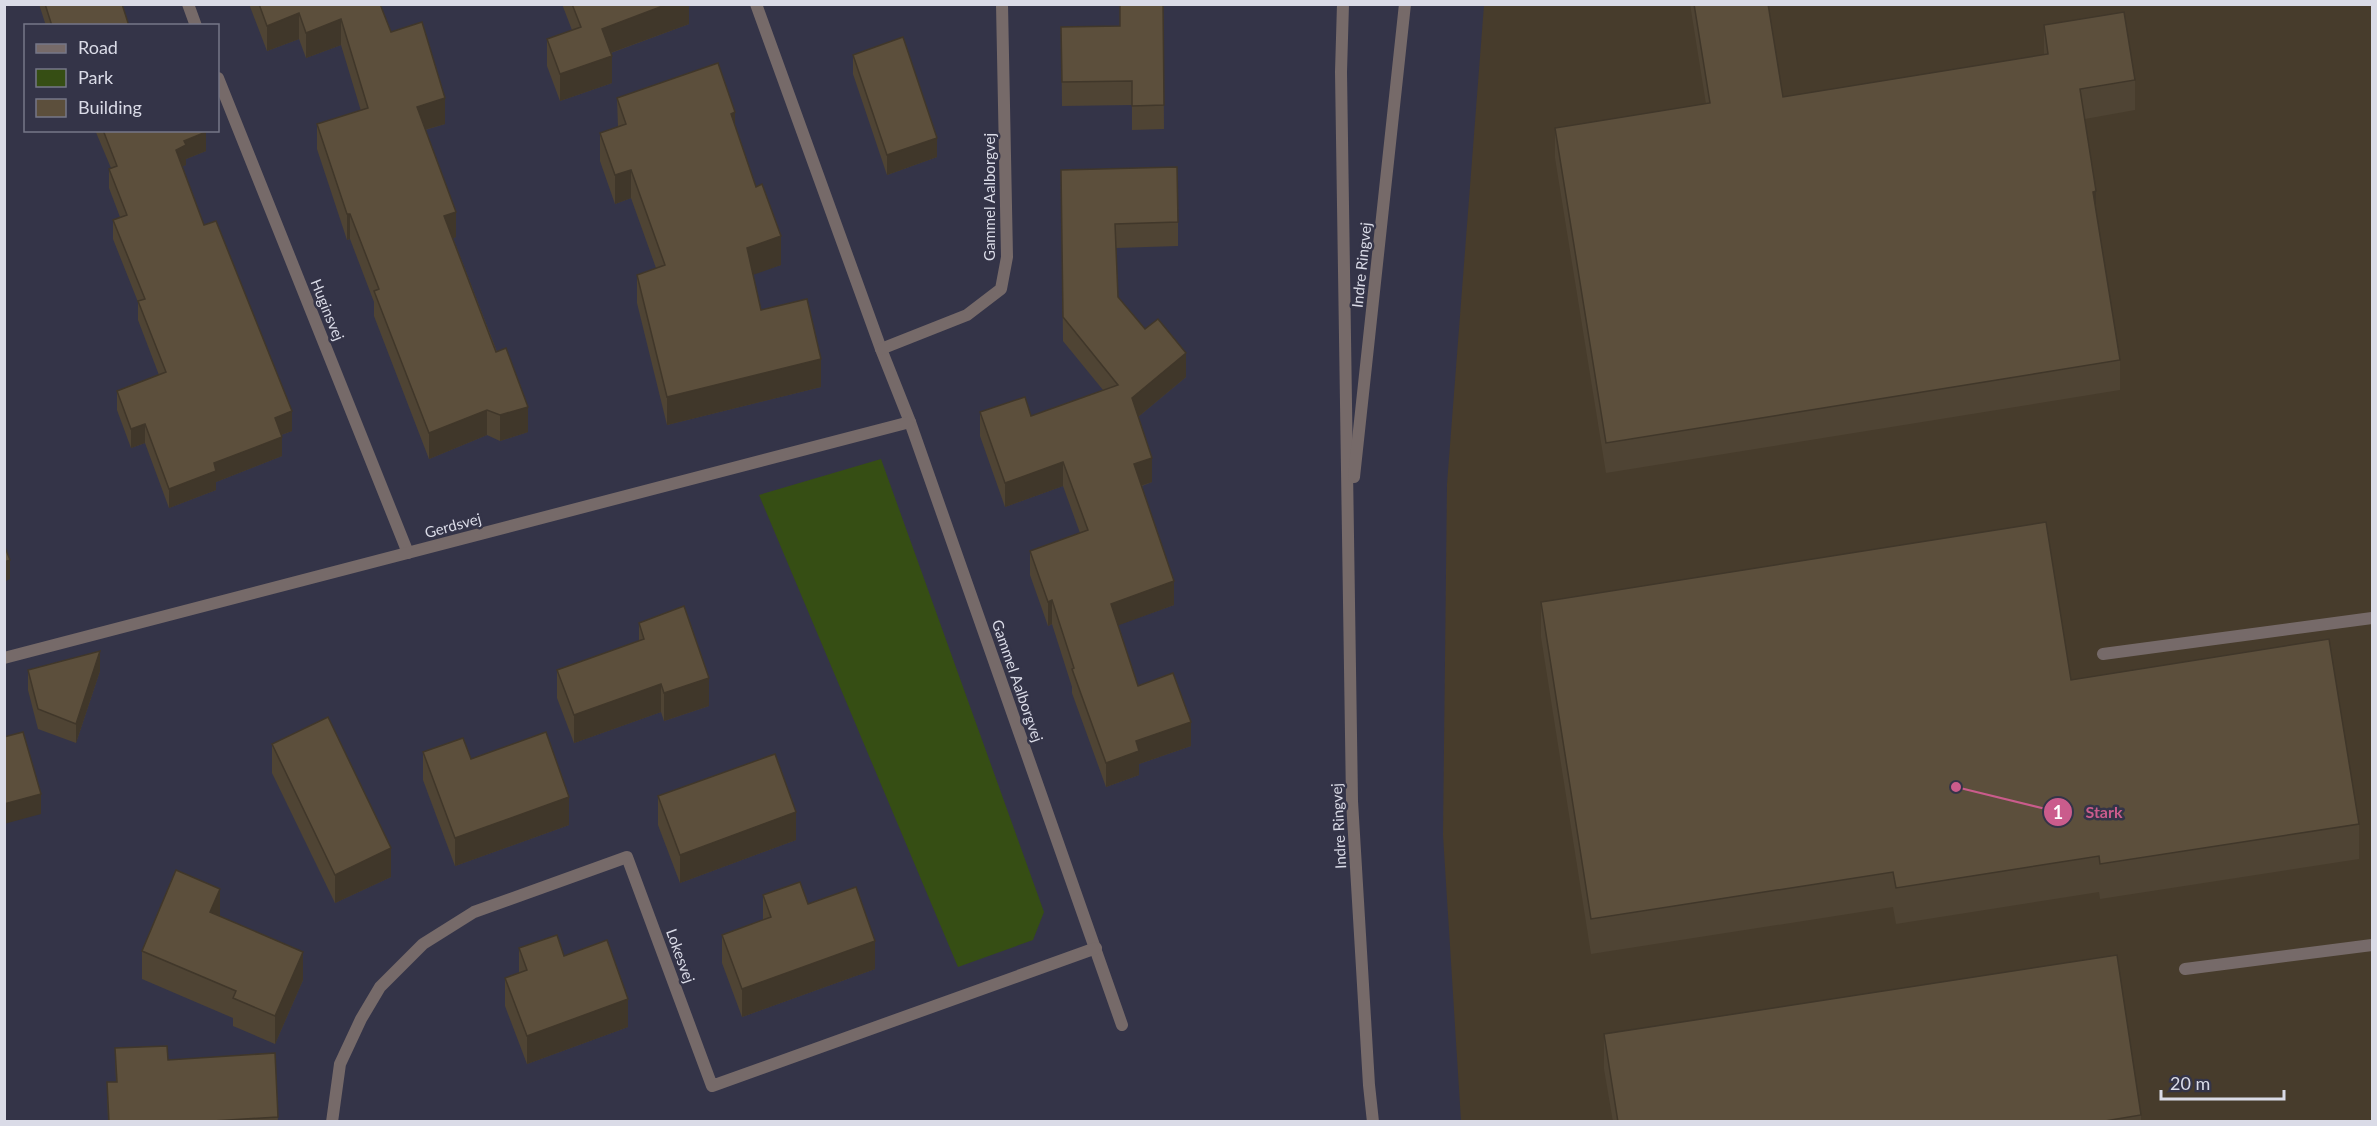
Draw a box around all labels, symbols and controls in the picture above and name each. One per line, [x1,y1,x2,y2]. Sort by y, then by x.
legend [24,24,219,132]
text: Road [78,36,118,58]
text: Park [78,66,114,88]
text: Building [78,96,142,118]
street label: Gammel Aalborgvej [980,133,998,261]
street label: Indre Ringvej [1348,221,1374,309]
street label: Huginsvej [307,276,348,343]
street label: Gerdsvej [422,509,483,541]
street label: Gammel Aalborgvej [989,617,1047,744]
street label: Indre Ringvej [1327,783,1349,869]
callout: Stark [2043,795,2134,829]
text: 1 [2053,801,2063,823]
text: Stark [2085,802,2123,821]
street label: Lokesvej [663,926,699,985]
scale bar [2161,1063,2284,1101]
text: 20 m [2170,1072,2210,1094]

